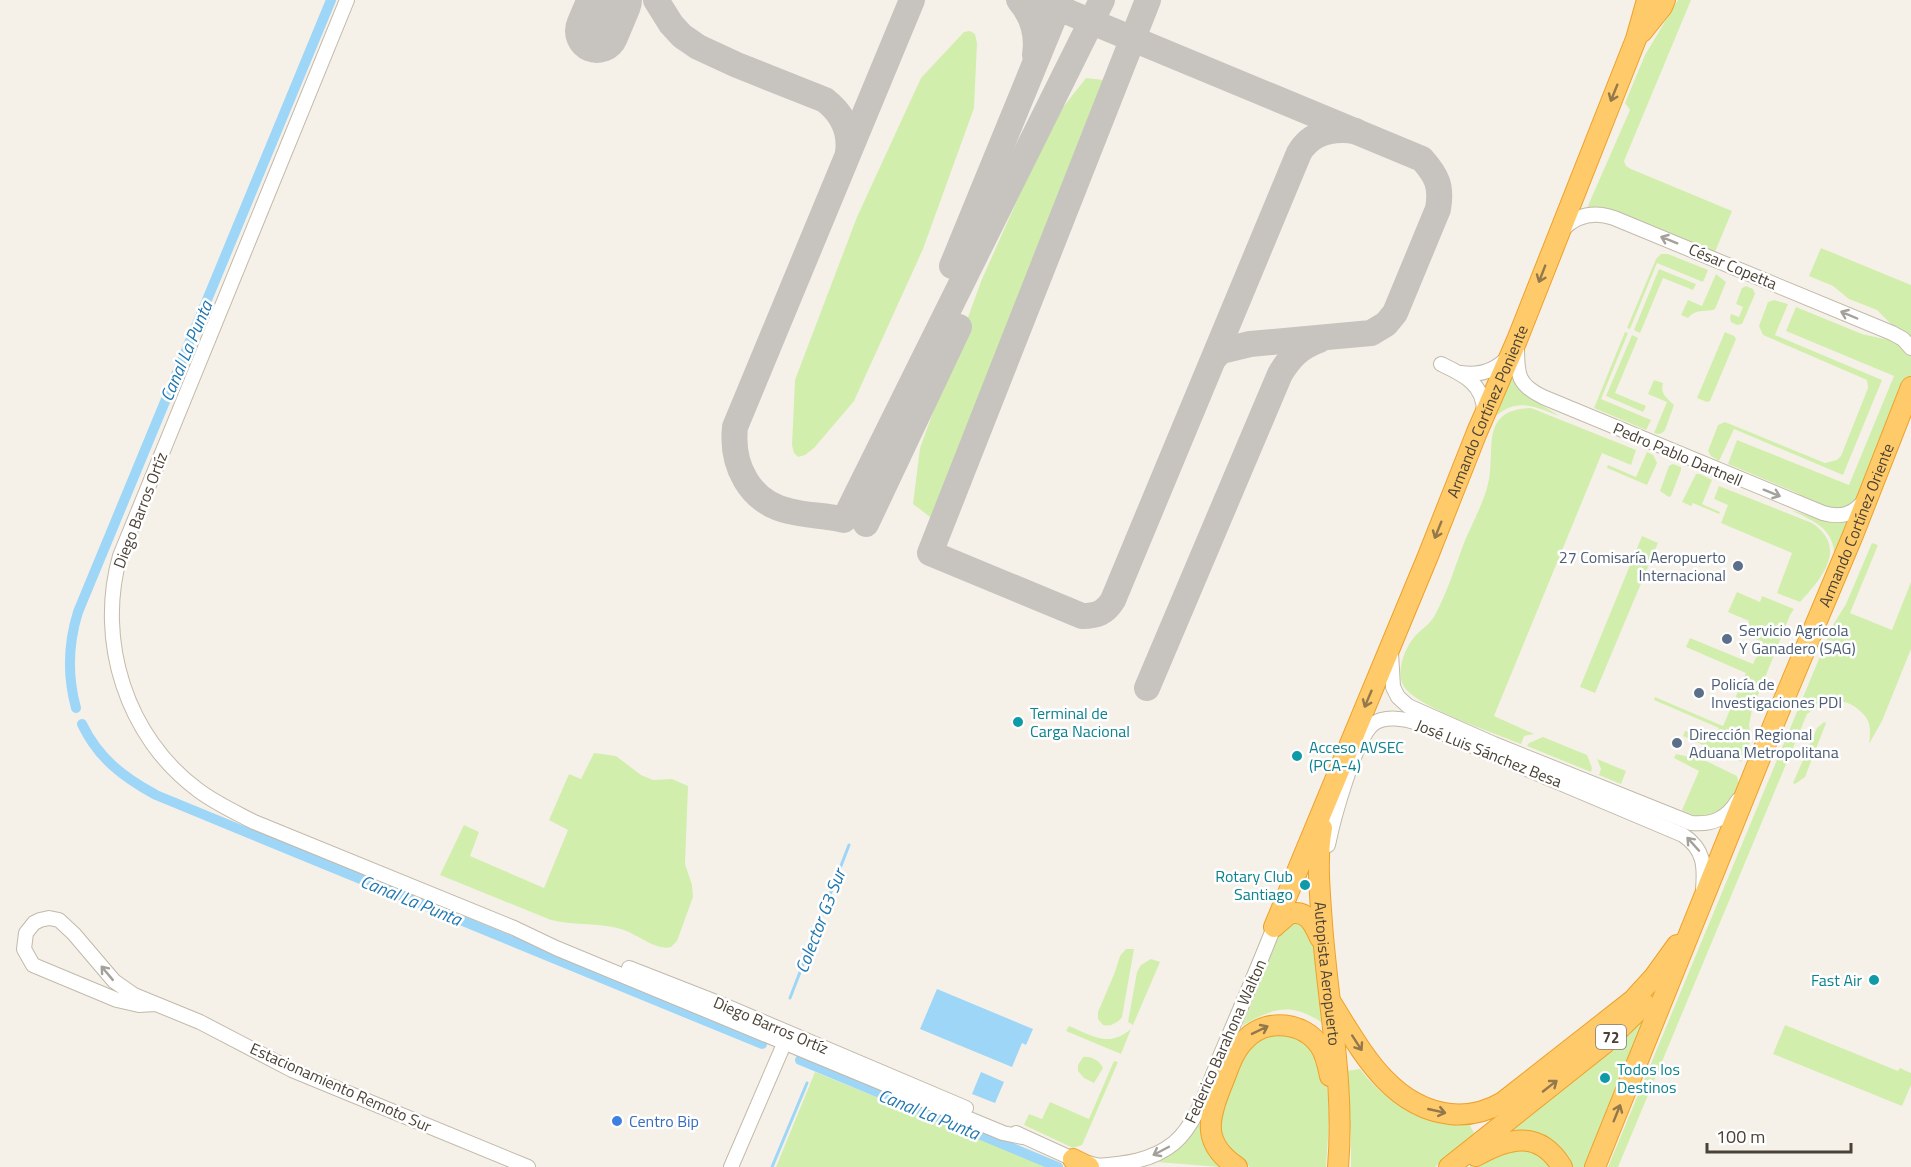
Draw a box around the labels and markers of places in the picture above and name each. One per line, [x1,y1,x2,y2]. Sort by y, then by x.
place label: 27 Comisaría Aeropuerto Internacional [1559,545,1726,587]
marker: 27 Comisaría Aeropuerto Internacional [1731,559,1745,573]
place label: Servicio Agrícola Y Ganadero (SAG) [1739,618,1856,660]
marker: Servicio Agrícola Y Ganadero (SAG) [1720,632,1734,646]
place label: Policía de Investigaciones PDI [1711,672,1842,714]
marker: Policía de Investigaciones PDI [1692,686,1706,700]
place label: Terminal de Carga Nacional [1030,701,1130,743]
marker: Terminal de Carga Nacional [1011,715,1025,729]
place label: Dirección Regional Aduana Metropolitana [1689,722,1839,764]
place label: Acceso AVSEC (PCA-4) [1309,735,1404,777]
marker: Dirección Regional Aduana Metropolitana [1670,736,1684,750]
marker: Acceso AVSEC (PCA-4) [1290,749,1304,763]
place label: Rotary Club Santiago [1215,864,1293,906]
marker: Rotary Club Santiago [1298,878,1312,892]
place label: Fast Air [1811,968,1862,992]
marker: Fast Air [1867,973,1881,987]
place label: Todos los Destinos [1617,1057,1680,1099]
marker: Todos los Destinos [1598,1071,1612,1085]
place label: Centro Bip [629,1109,699,1133]
marker: Centro Bip [610,1114,624,1128]

